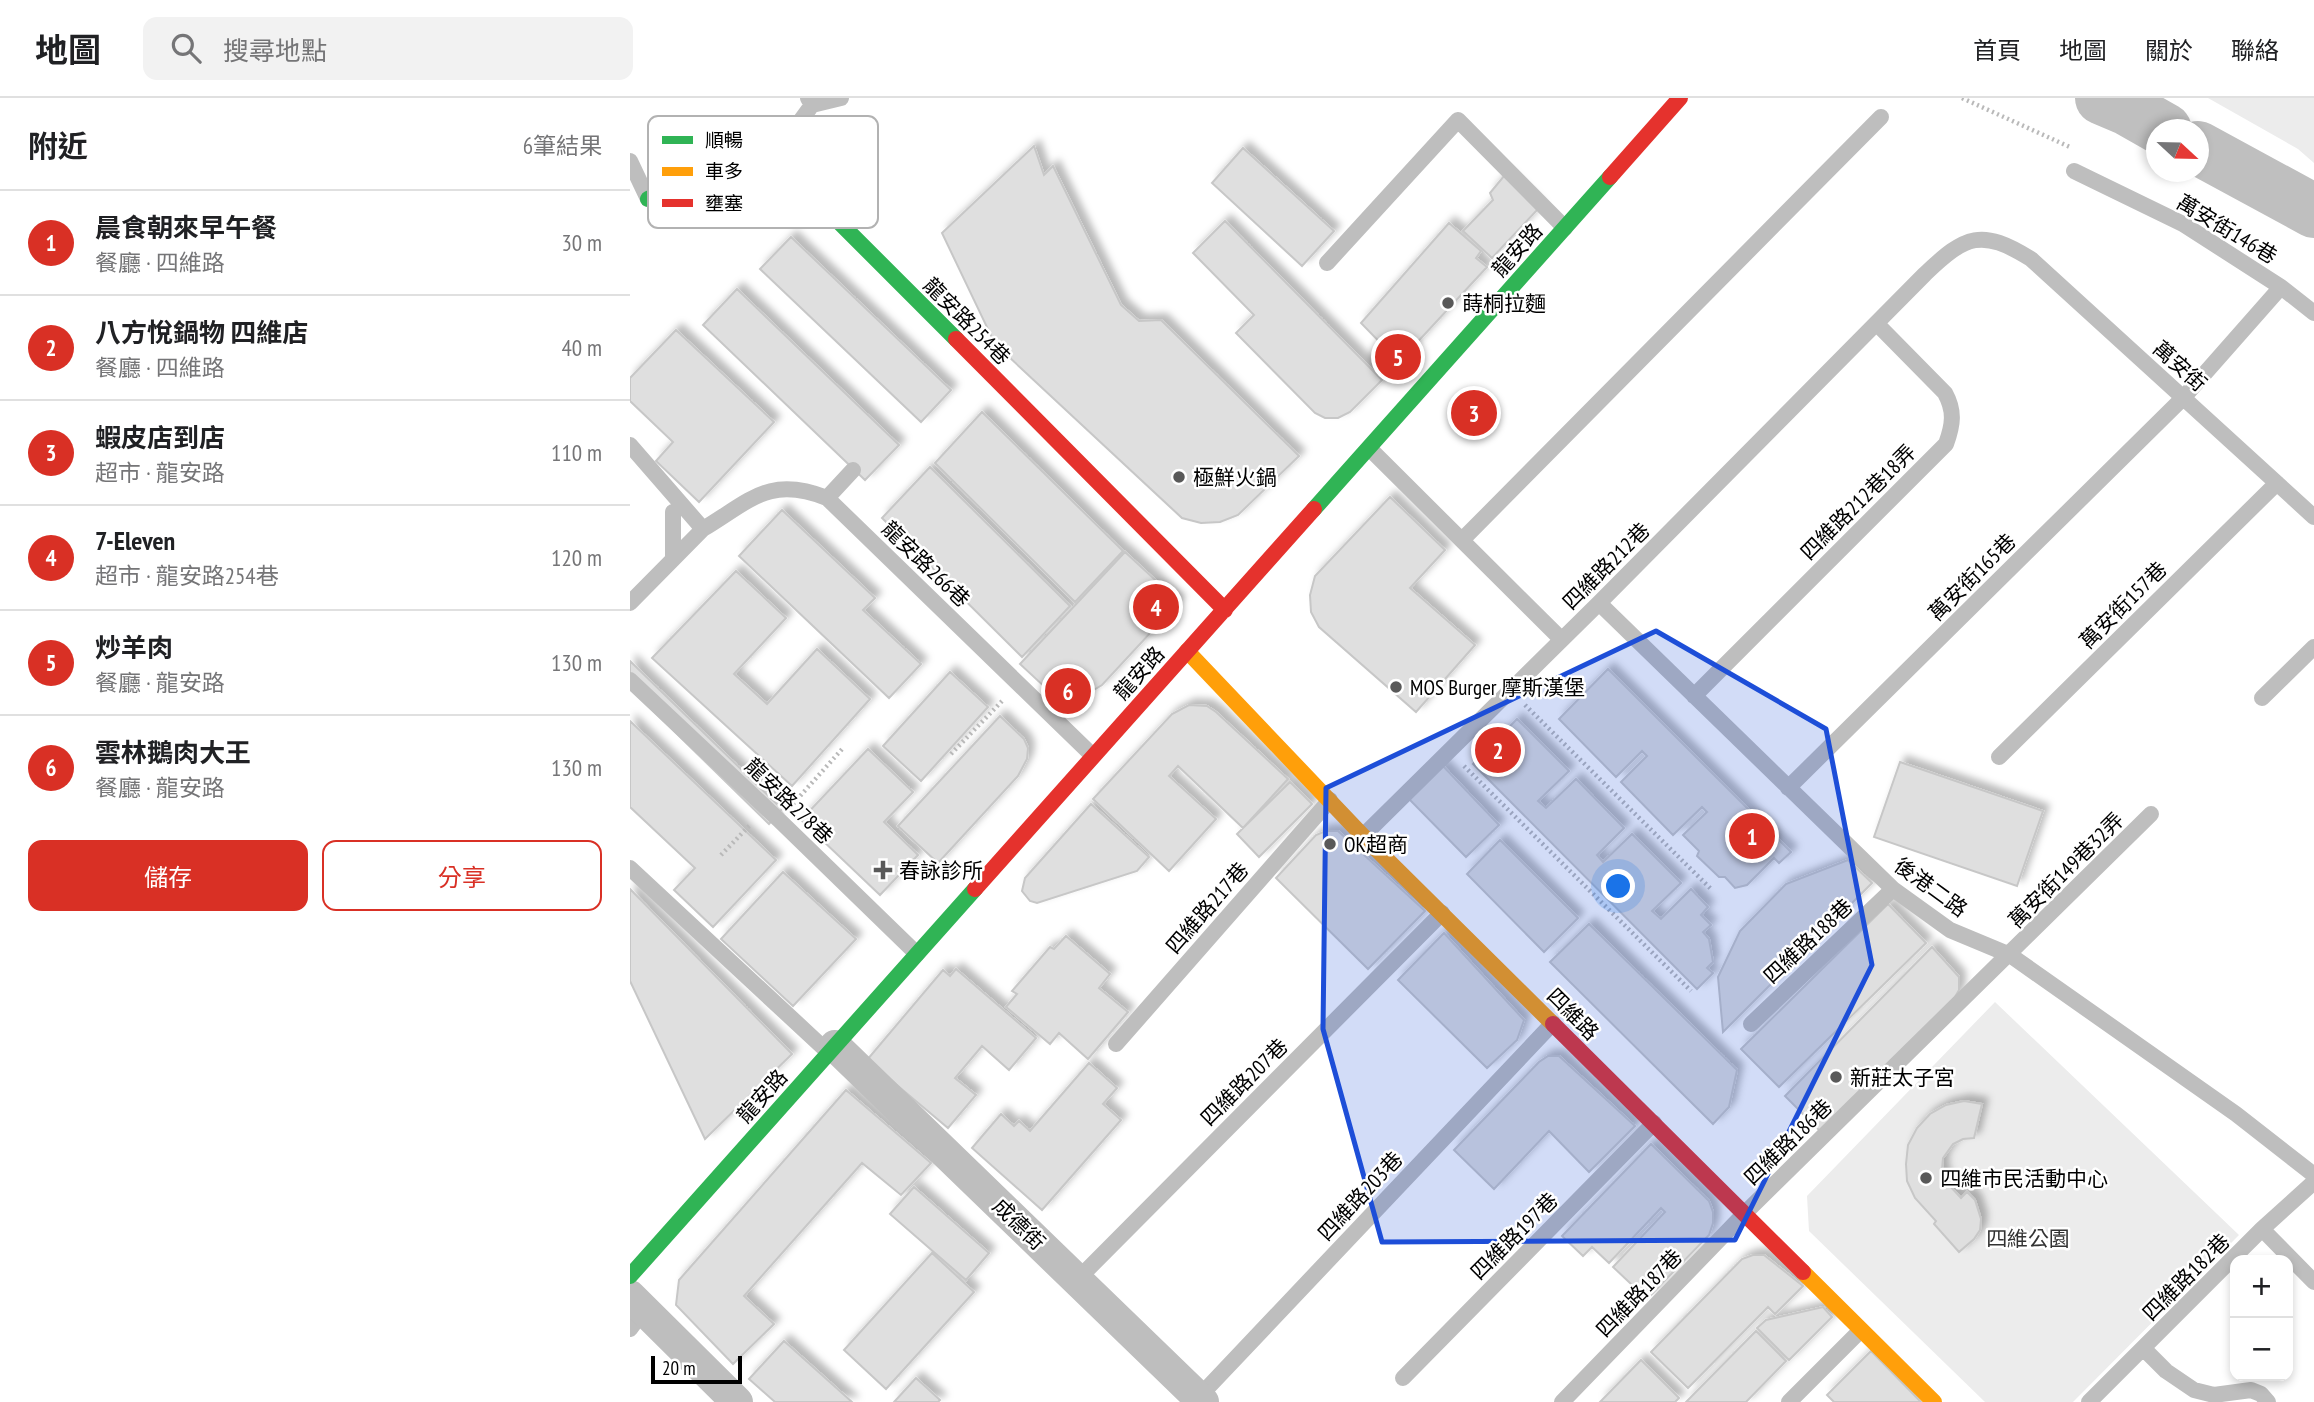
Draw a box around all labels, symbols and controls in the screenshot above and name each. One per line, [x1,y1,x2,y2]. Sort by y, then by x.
search box [143,17,633,80]
text: 地圖 [35,28,101,71]
icon: search [167,29,205,67]
text: 搜尋地點 [223,34,327,67]
text: 首頁 [1973,35,2021,66]
text: 地圖 [2059,35,2107,66]
text: 關於 [2145,35,2193,66]
text: 聯絡 [2231,35,2279,66]
legend [648,116,878,228]
north arrow [2146,119,2209,182]
text: 附近 [28,126,88,165]
text: 順暢 [705,128,743,152]
text: 6筆結果 [523,131,602,160]
text: 車多 [705,159,743,183]
street label: 萬安街146巷 [2172,188,2282,270]
text: 壅塞 [705,191,743,215]
text: 晨食朝來早午餐 [95,211,277,244]
street label: 龍安路 [1486,218,1548,282]
text: 1 [46,228,57,257]
text: 30 m [561,228,602,257]
text: 餐廳 · 四維路 [95,248,225,277]
street label: 龍安路254巷 [918,272,1016,370]
place label: 蒔桐拉麵 [1462,290,1546,317]
marker: 蒔桐拉麵 [1440,295,1456,311]
text: 八方悅鍋物 四維店 [95,316,308,349]
pin: 5 [1375,331,1421,383]
text: 2 [46,333,57,362]
text: 40 m [561,333,602,362]
street label: 萬安街 [2148,335,2212,397]
text: 餐廳 · 四維路 [95,353,225,382]
pin: 3 [1451,387,1497,439]
text: 蝦皮店到店 [95,421,225,454]
text: 3 [46,438,57,467]
text: 110 m [551,438,602,467]
street label: 四維路212巷18弄 [1795,439,1921,565]
text: 超市 · 龍安路 [95,458,225,487]
place label: 極鮮火鍋 [1193,464,1277,491]
marker: 極鮮火鍋 [1171,469,1187,485]
street label: 龍安路266巷 [876,515,976,613]
street label: 四維路212巷 [1557,517,1655,615]
text: 7-Eleven [95,524,175,557]
street label: 萬安街165巷 [1923,528,2021,626]
text: 4 [46,543,57,572]
text: 120 m [551,543,602,572]
street label: 萬安街157巷 [2074,556,2172,654]
text: 超市 · 龍安路254巷 [95,561,279,590]
pin: 4 [1133,581,1179,633]
text: 炒羊肉 [95,631,173,664]
street label: 龍安路 [1108,641,1170,705]
text: 5 [46,648,57,677]
text: 130 m [551,648,602,677]
pin: 6 [1045,665,1091,717]
text: 餐廳 · 龍安路 [95,668,225,697]
place label: MOS Burger 摩斯漢堡 [1410,674,1585,701]
marker: MOS Burger 摩斯漢堡 [1388,679,1404,695]
pin: 2 [1475,724,1521,776]
text: 雲林鵝肉大王 [95,736,251,769]
street label: 龍安路278巷 [739,752,839,850]
text: 6 [46,753,57,782]
text: 130 m [551,753,602,782]
text: 餐廳 · 龍安路 [95,773,225,802]
street label: 萬安街149巷32弄 [2003,807,2129,933]
pin: 1 [1729,810,1775,862]
place label: OK超商 [1344,831,1408,858]
marker: OK超商 [1322,836,1338,852]
button: 儲存 [28,840,308,911]
button: 分享 [322,840,602,911]
street label: 後港二路 [1889,851,1973,923]
place label: 春詠診所 [899,857,983,884]
street label: 四維路217巷 [1160,857,1254,959]
marker: 春詠診所 [873,860,893,880]
your location [1601,869,1635,903]
street label: 四維路188巷 [1758,893,1858,989]
street label: 四維路 [1541,982,1605,1046]
street label: 四維路207巷 [1195,1033,1293,1131]
street label: 龍安路 [731,1064,793,1128]
place label: 新莊太子宮 [1850,1064,1955,1091]
marker: 新莊太子宮 [1828,1069,1844,1085]
street label: 四維路186巷 [1738,1093,1838,1191]
street label: 四維路203巷 [1312,1146,1408,1246]
place label: 四維市民活動中心 [1940,1165,2108,1192]
marker: 四維市民活動中心 [1918,1170,1934,1186]
street label: 四維路197巷 [1465,1187,1563,1285]
street label: 成德街 [987,1192,1051,1256]
park label: 四維公園 [1986,1225,2070,1252]
street label: 四維路182巷 [2137,1228,2235,1326]
street label: 四維路187巷 [1590,1243,1688,1343]
map controls [2230,1255,2293,1381]
button: + [2230,1255,2293,1318]
button: − [2230,1318,2293,1381]
scale bar [651,1353,742,1385]
text: 20 m [662,1356,696,1380]

